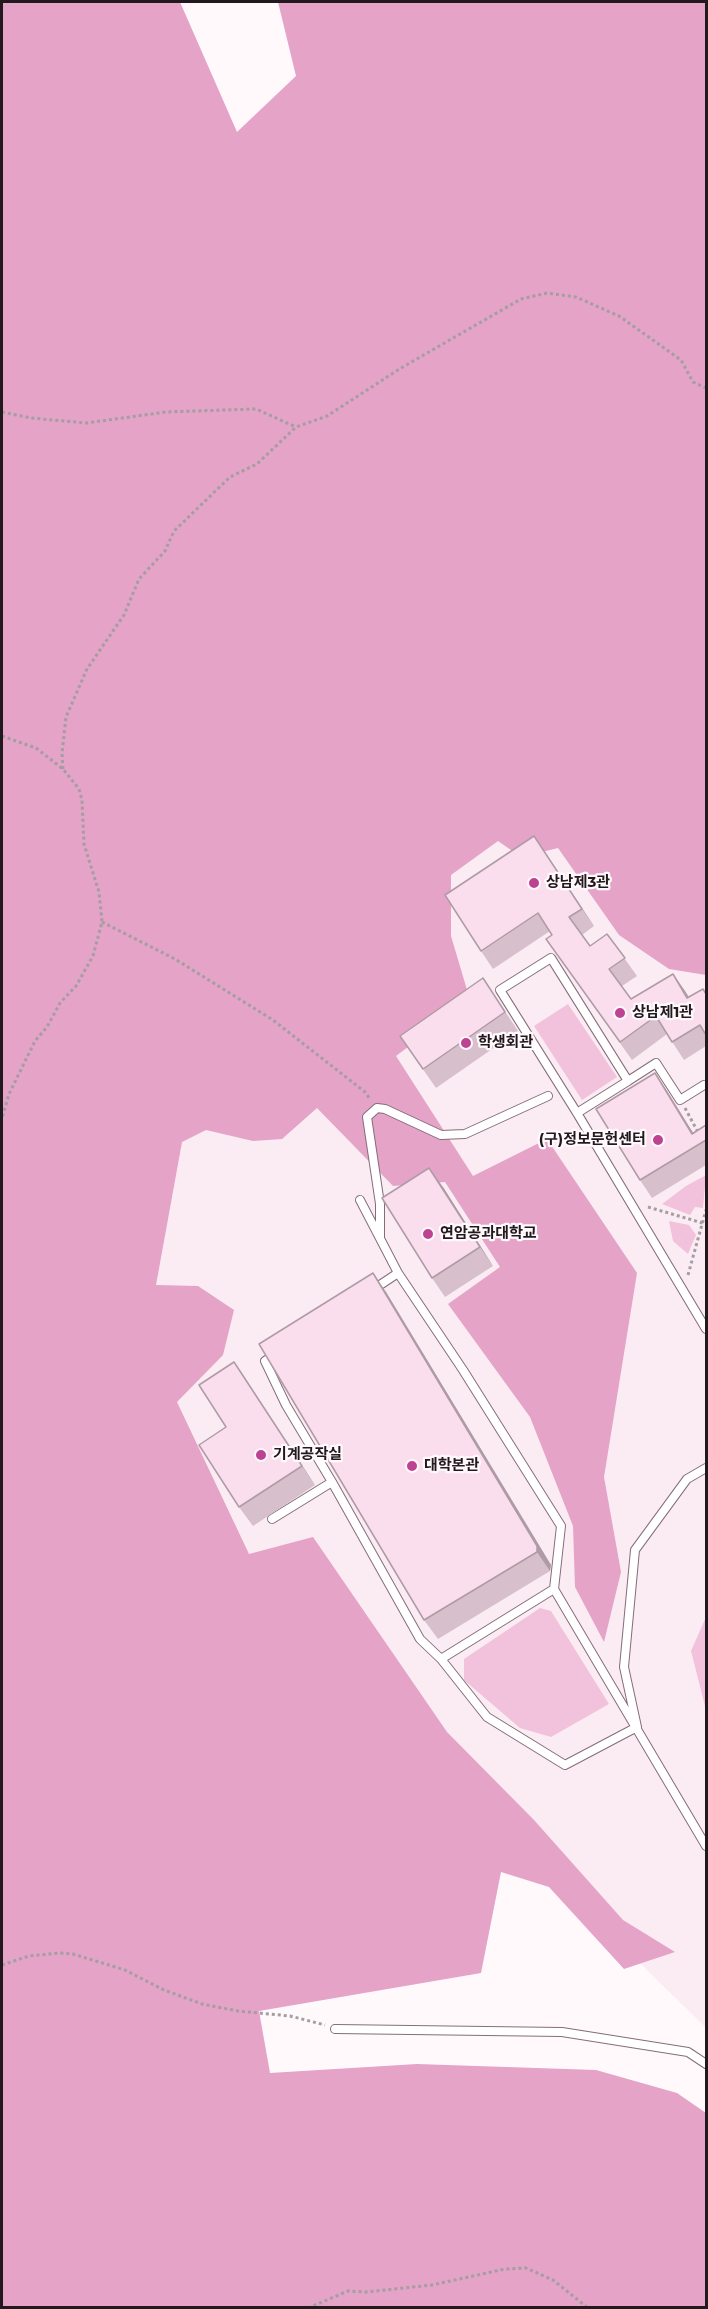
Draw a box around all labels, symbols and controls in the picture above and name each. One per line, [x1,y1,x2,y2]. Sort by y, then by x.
place label: 상남제3관 [546,874,610,892]
marker: 상남제3관 [527,876,541,890]
place label: 상남제1관 [632,1004,693,1022]
marker: 상남제1관 [613,1006,627,1020]
place label: 학생회관 [478,1034,533,1052]
marker: 학생회관 [459,1036,473,1050]
place label: (구)정보문헌센터 [539,1131,646,1149]
marker: (구)정보문헌센터 [651,1133,665,1147]
place label: 연암공과대학교 [440,1225,537,1243]
marker: 연암공과대학교 [421,1227,435,1241]
place label: 기계공작실 [273,1446,342,1464]
marker: 기계공작실 [254,1448,268,1462]
place label: 대학본관 [424,1457,479,1475]
marker: 대학본관 [405,1459,419,1473]

